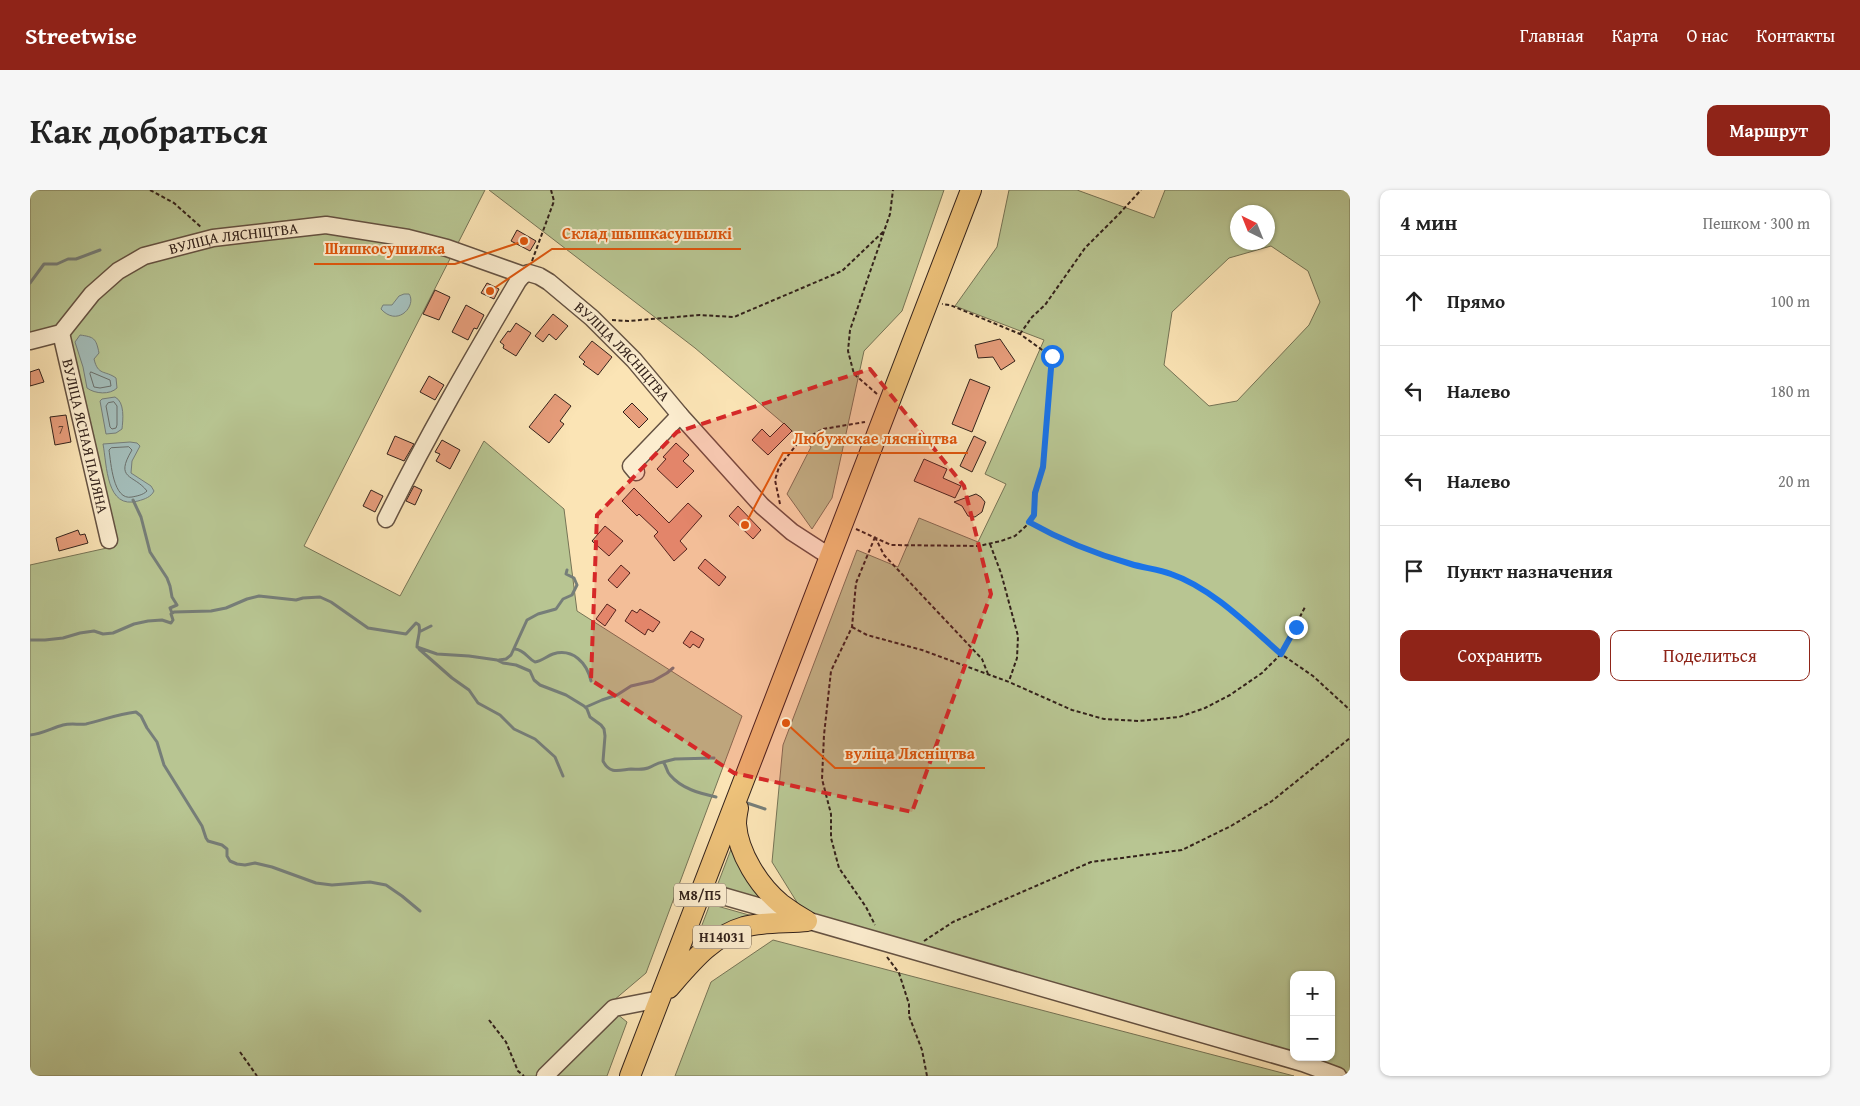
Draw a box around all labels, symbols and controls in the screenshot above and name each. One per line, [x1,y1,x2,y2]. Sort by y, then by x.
text: Streetwise [25,18,137,53]
text: Главная [1520,22,1584,49]
text: Карта [1612,22,1658,49]
text: О нас [1686,22,1728,49]
text: Контакты [1756,22,1835,49]
text: Как добраться [30,105,268,156]
button: Маршрут [1707,105,1830,156]
north arrow [1230,205,1275,250]
text: 4 мин [1400,207,1457,238]
text: Пешком · 300 m [1703,211,1810,235]
street label: ВУЛІЦА ЛЯСНІЦТВА [166,217,299,259]
callout: Склад шышкасушылкі [552,218,741,249]
text: Склад шышкасушылкі [562,221,732,245]
callout: Шишкосушилка [314,233,455,264]
text: Шишкосушилка [325,236,446,260]
icon: ahead [1400,287,1428,315]
text: Прямо [1447,287,1505,315]
text: 100 m [1770,289,1810,313]
street label: ВУЛІЦА ЛЯСНІЦТВА [570,296,675,405]
route start [1041,345,1064,368]
street label: ВУЛІЦА ЯСНАЯ ПАЛЯНА [57,357,114,516]
icon: left [1400,377,1428,405]
text: Налево [1447,377,1510,405]
text: 180 m [1770,379,1810,403]
house number: 7 [58,421,64,438]
callout: Любужскае лясніцтва [783,422,968,453]
text: Любужскае лясніцтва [793,426,958,450]
icon: left [1400,467,1428,495]
text: Налево [1447,467,1510,495]
text: 20 m [1778,469,1810,493]
icon: arrive [1400,557,1428,585]
text: Пункт назначения [1447,557,1613,585]
route end [1285,616,1308,639]
button: Сохранить [1400,630,1600,681]
button: Поделиться [1610,630,1810,681]
callout: вуліца Лясніцтва [835,737,985,768]
text: вуліца Лясніцтва [845,741,976,765]
road number: М8/П5 [674,884,726,906]
road number: Н14031 [693,926,751,949]
map controls [1290,971,1335,1061]
button: + [1290,971,1335,1016]
button: − [1290,1016,1335,1061]

